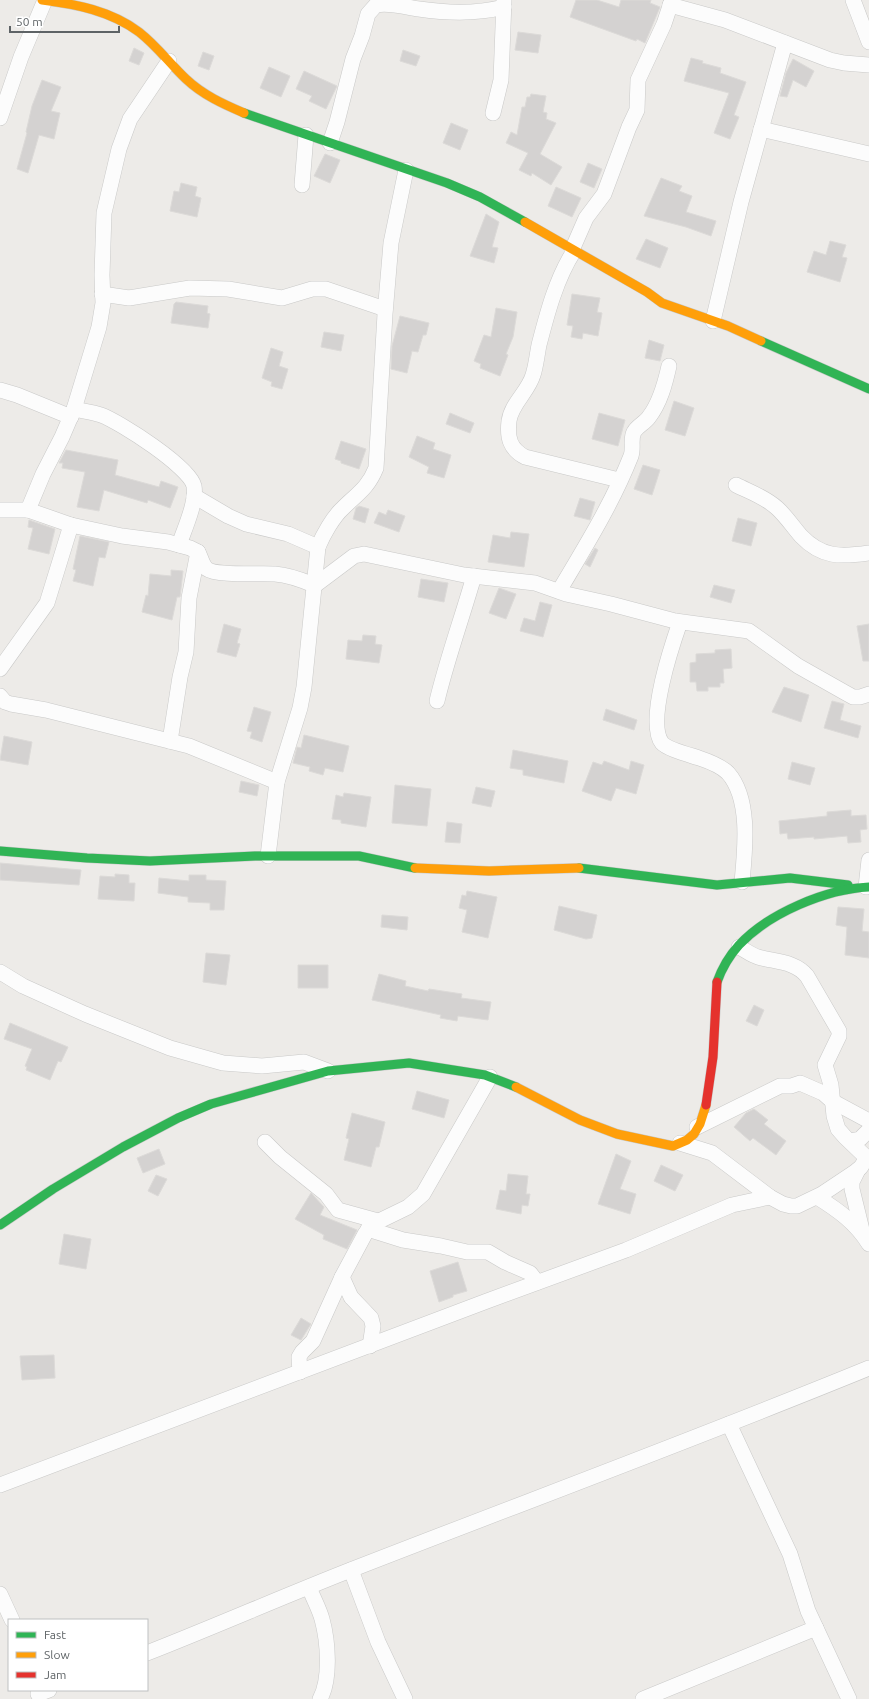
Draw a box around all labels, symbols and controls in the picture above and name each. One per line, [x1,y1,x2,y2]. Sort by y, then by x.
scale bar [10,8,119,34]
text: 50 m [16,15,43,28]
legend [8,1619,148,1691]
text: Fast [44,1628,66,1641]
text: Slow [44,1648,70,1661]
text: Jam [44,1668,66,1681]

